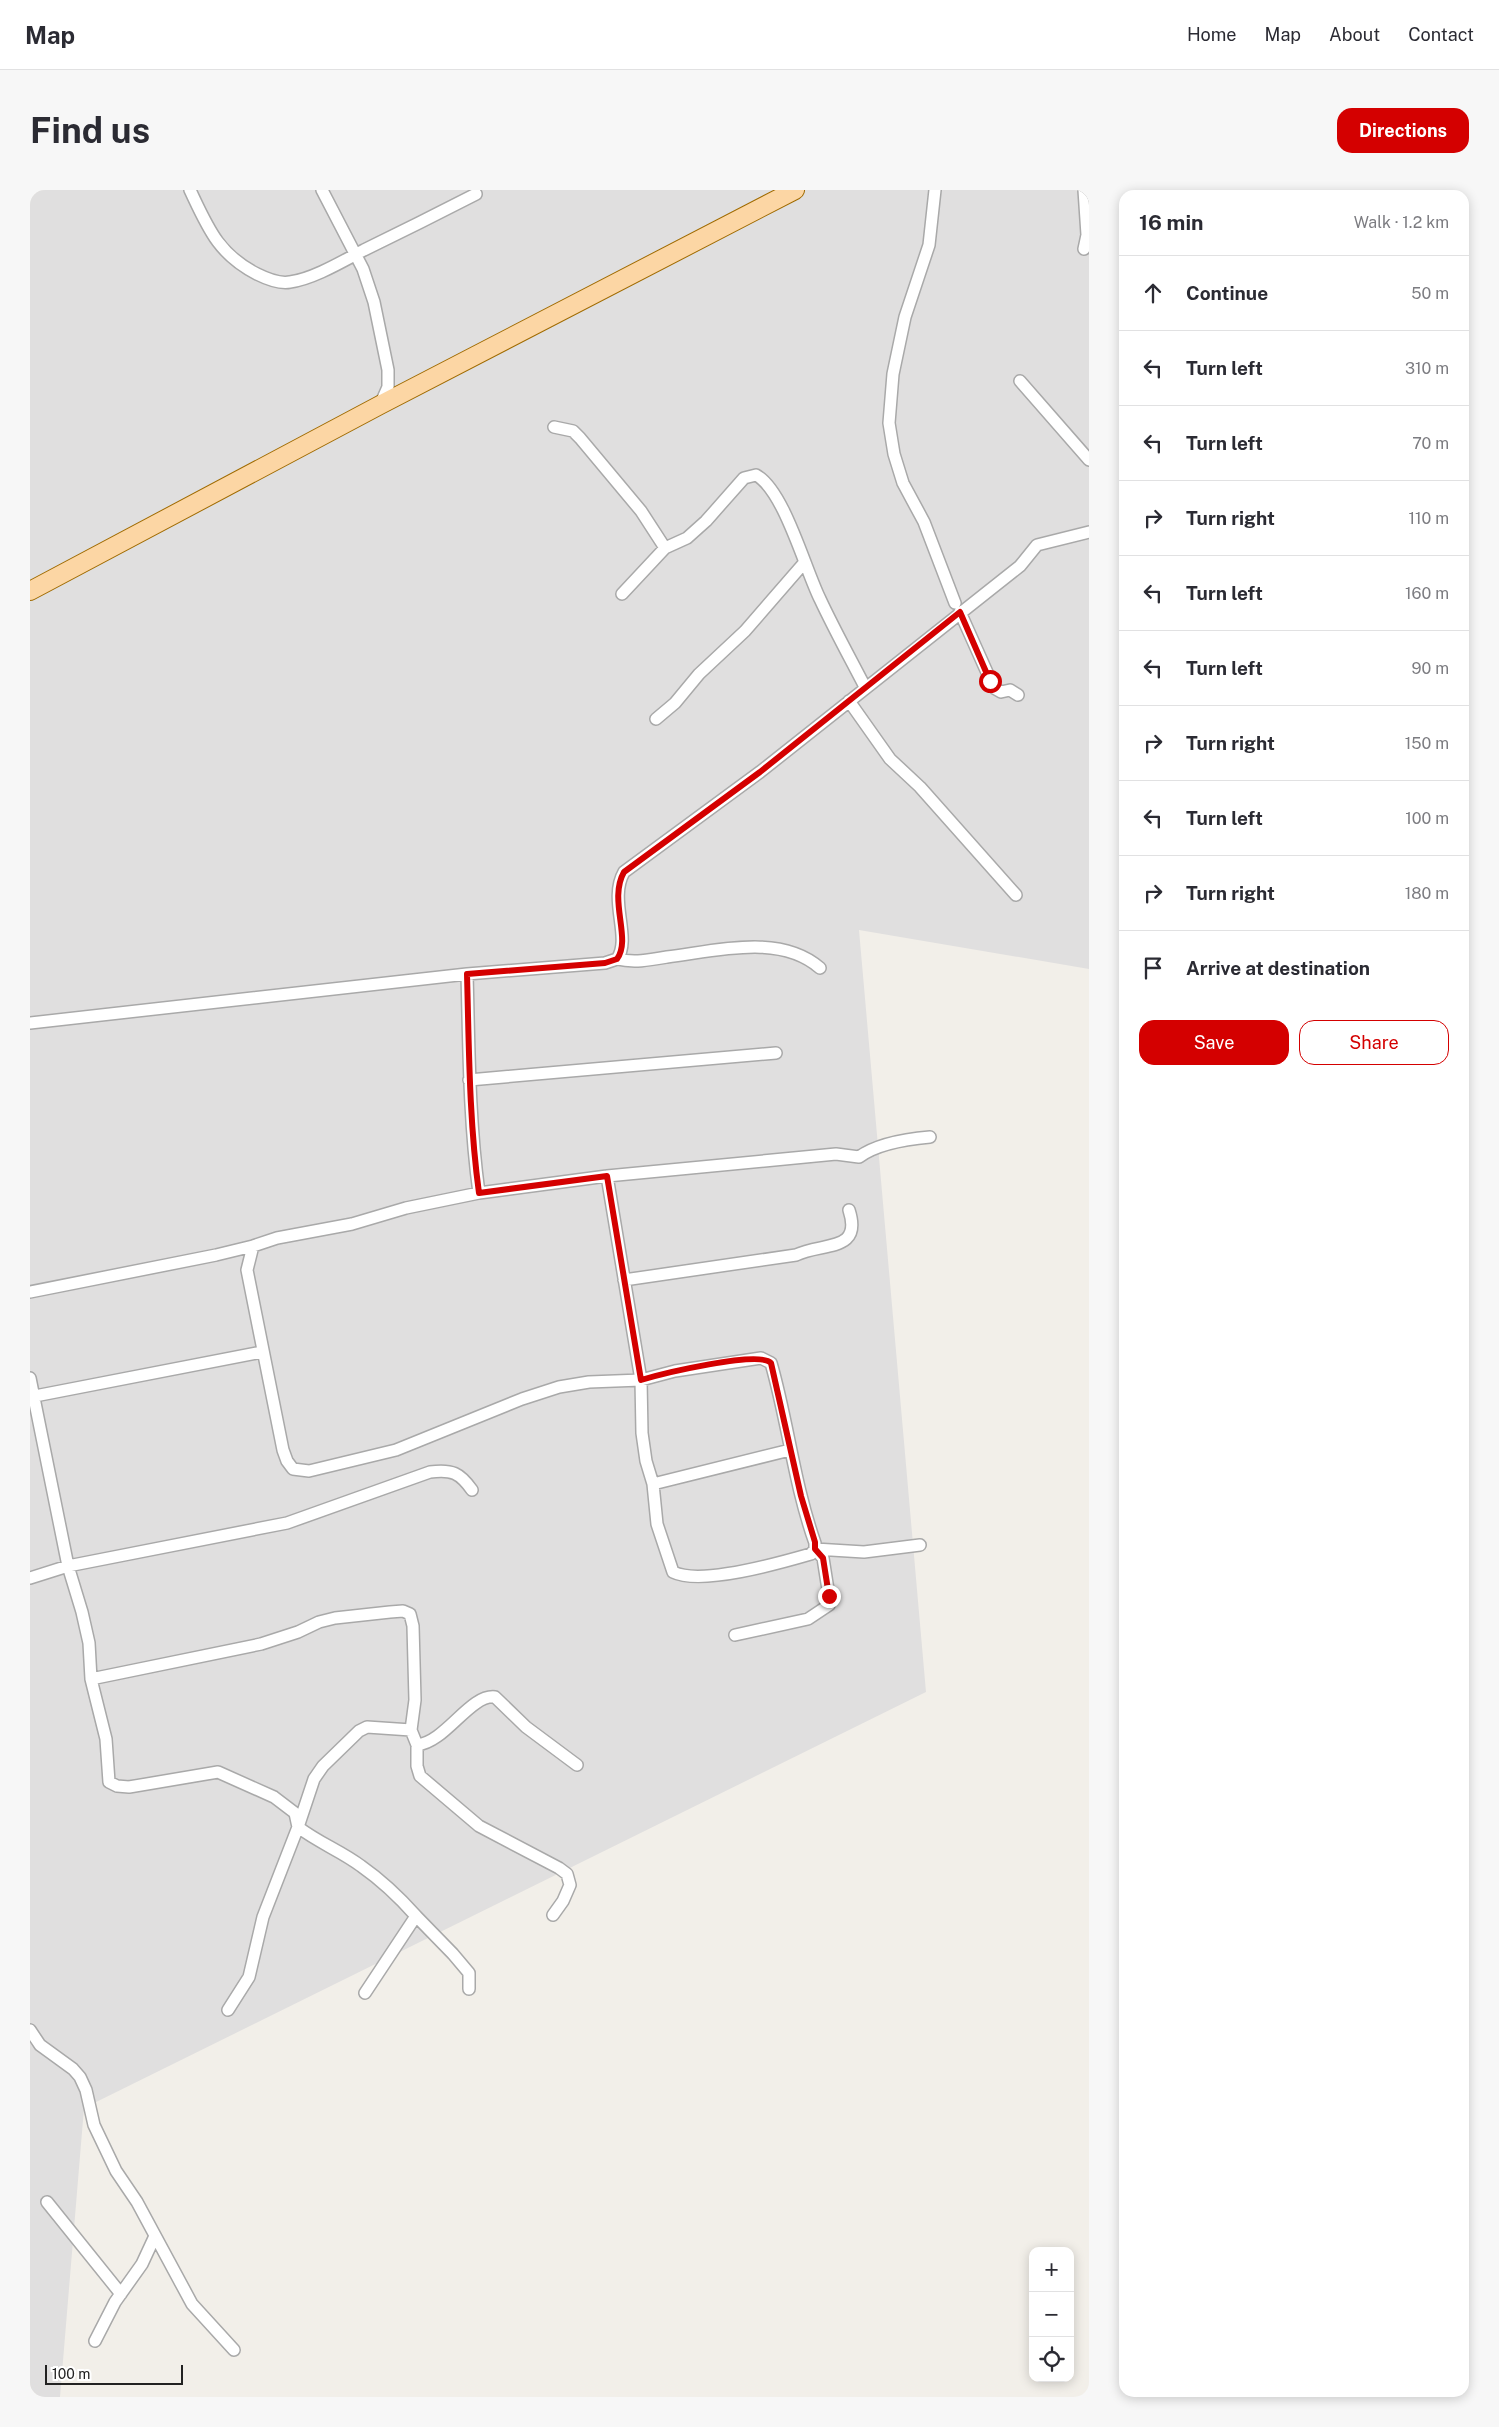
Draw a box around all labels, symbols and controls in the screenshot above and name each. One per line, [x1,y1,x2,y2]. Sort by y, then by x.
text: Map [25,21,75,49]
text: Home [1187,24,1237,45]
text: Map [1265,24,1301,45]
text: About [1329,24,1380,45]
text: Contact [1408,24,1474,45]
button: Directions [1337,108,1469,153]
text: Find us [30,110,150,151]
text: 16 min [1139,210,1204,235]
text: Walk · 1.2 km [1354,213,1449,232]
icon: ahead [1139,279,1167,307]
text: Continue [1186,282,1268,304]
text: 50 m [1411,284,1449,303]
icon: left [1139,354,1167,382]
text: Turn left [1186,357,1263,379]
text: 310 m [1405,359,1449,378]
icon: left [1139,429,1167,457]
text: Turn left [1186,432,1263,454]
text: 70 m [1412,434,1449,453]
icon: right [1139,504,1167,532]
text: Turn right [1186,507,1275,529]
text: 110 m [1408,509,1449,528]
icon: left [1139,579,1167,607]
text: Turn left [1186,582,1263,604]
text: 160 m [1405,584,1449,603]
icon: left [1139,654,1167,682]
text: Turn left [1186,657,1263,679]
text: 90 m [1412,659,1449,678]
route start [979,670,1002,693]
icon: right [1139,729,1167,757]
text: Turn right [1186,732,1275,754]
text: 150 m [1405,734,1449,753]
icon: left [1139,804,1167,832]
text: Turn left [1186,807,1263,829]
text: 100 m [1405,809,1449,828]
icon: right [1139,879,1167,907]
text: Turn right [1186,882,1275,904]
text: 180 m [1405,884,1449,903]
icon: arrive [1139,954,1167,982]
text: Arrive at destination [1186,957,1370,979]
button: Save [1139,1020,1289,1065]
button: Share [1299,1020,1449,1065]
route end [818,1585,841,1608]
map controls [1029,2247,1074,2382]
button: + [1029,2247,1074,2292]
button: − [1029,2292,1074,2337]
button: locate [1029,2337,1074,2382]
scale bar [45,2362,182,2385]
text: 100 m [52,2366,90,2382]

